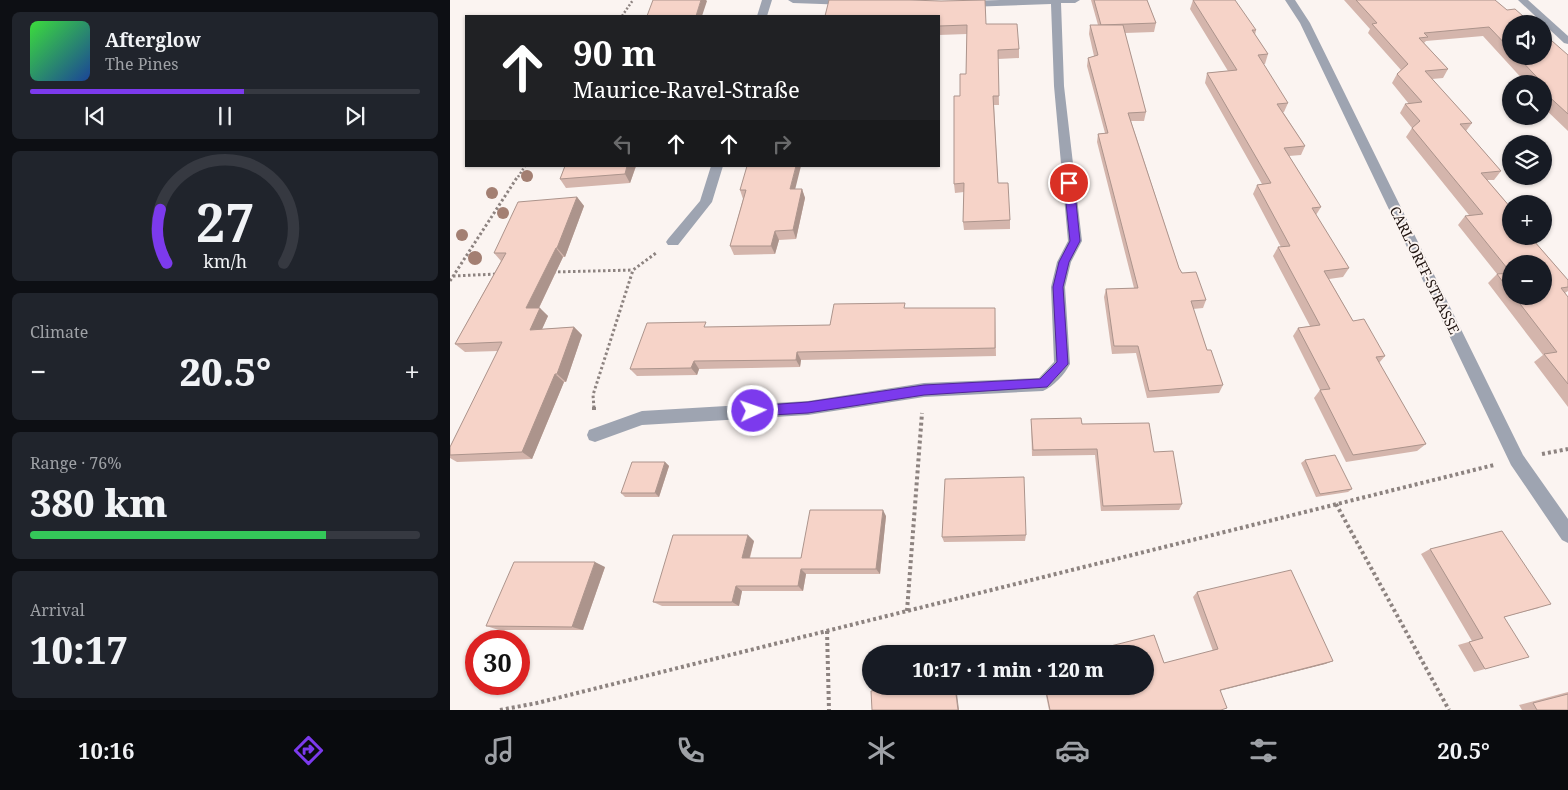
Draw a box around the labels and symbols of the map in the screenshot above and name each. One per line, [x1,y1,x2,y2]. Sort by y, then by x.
pin [1048,162,1090,204]
street label: CARL-ORFF-STRASSE [1386,203,1464,337]
position arrow [726,384,778,436]
speed limit sign: 30 [465,630,530,695]

